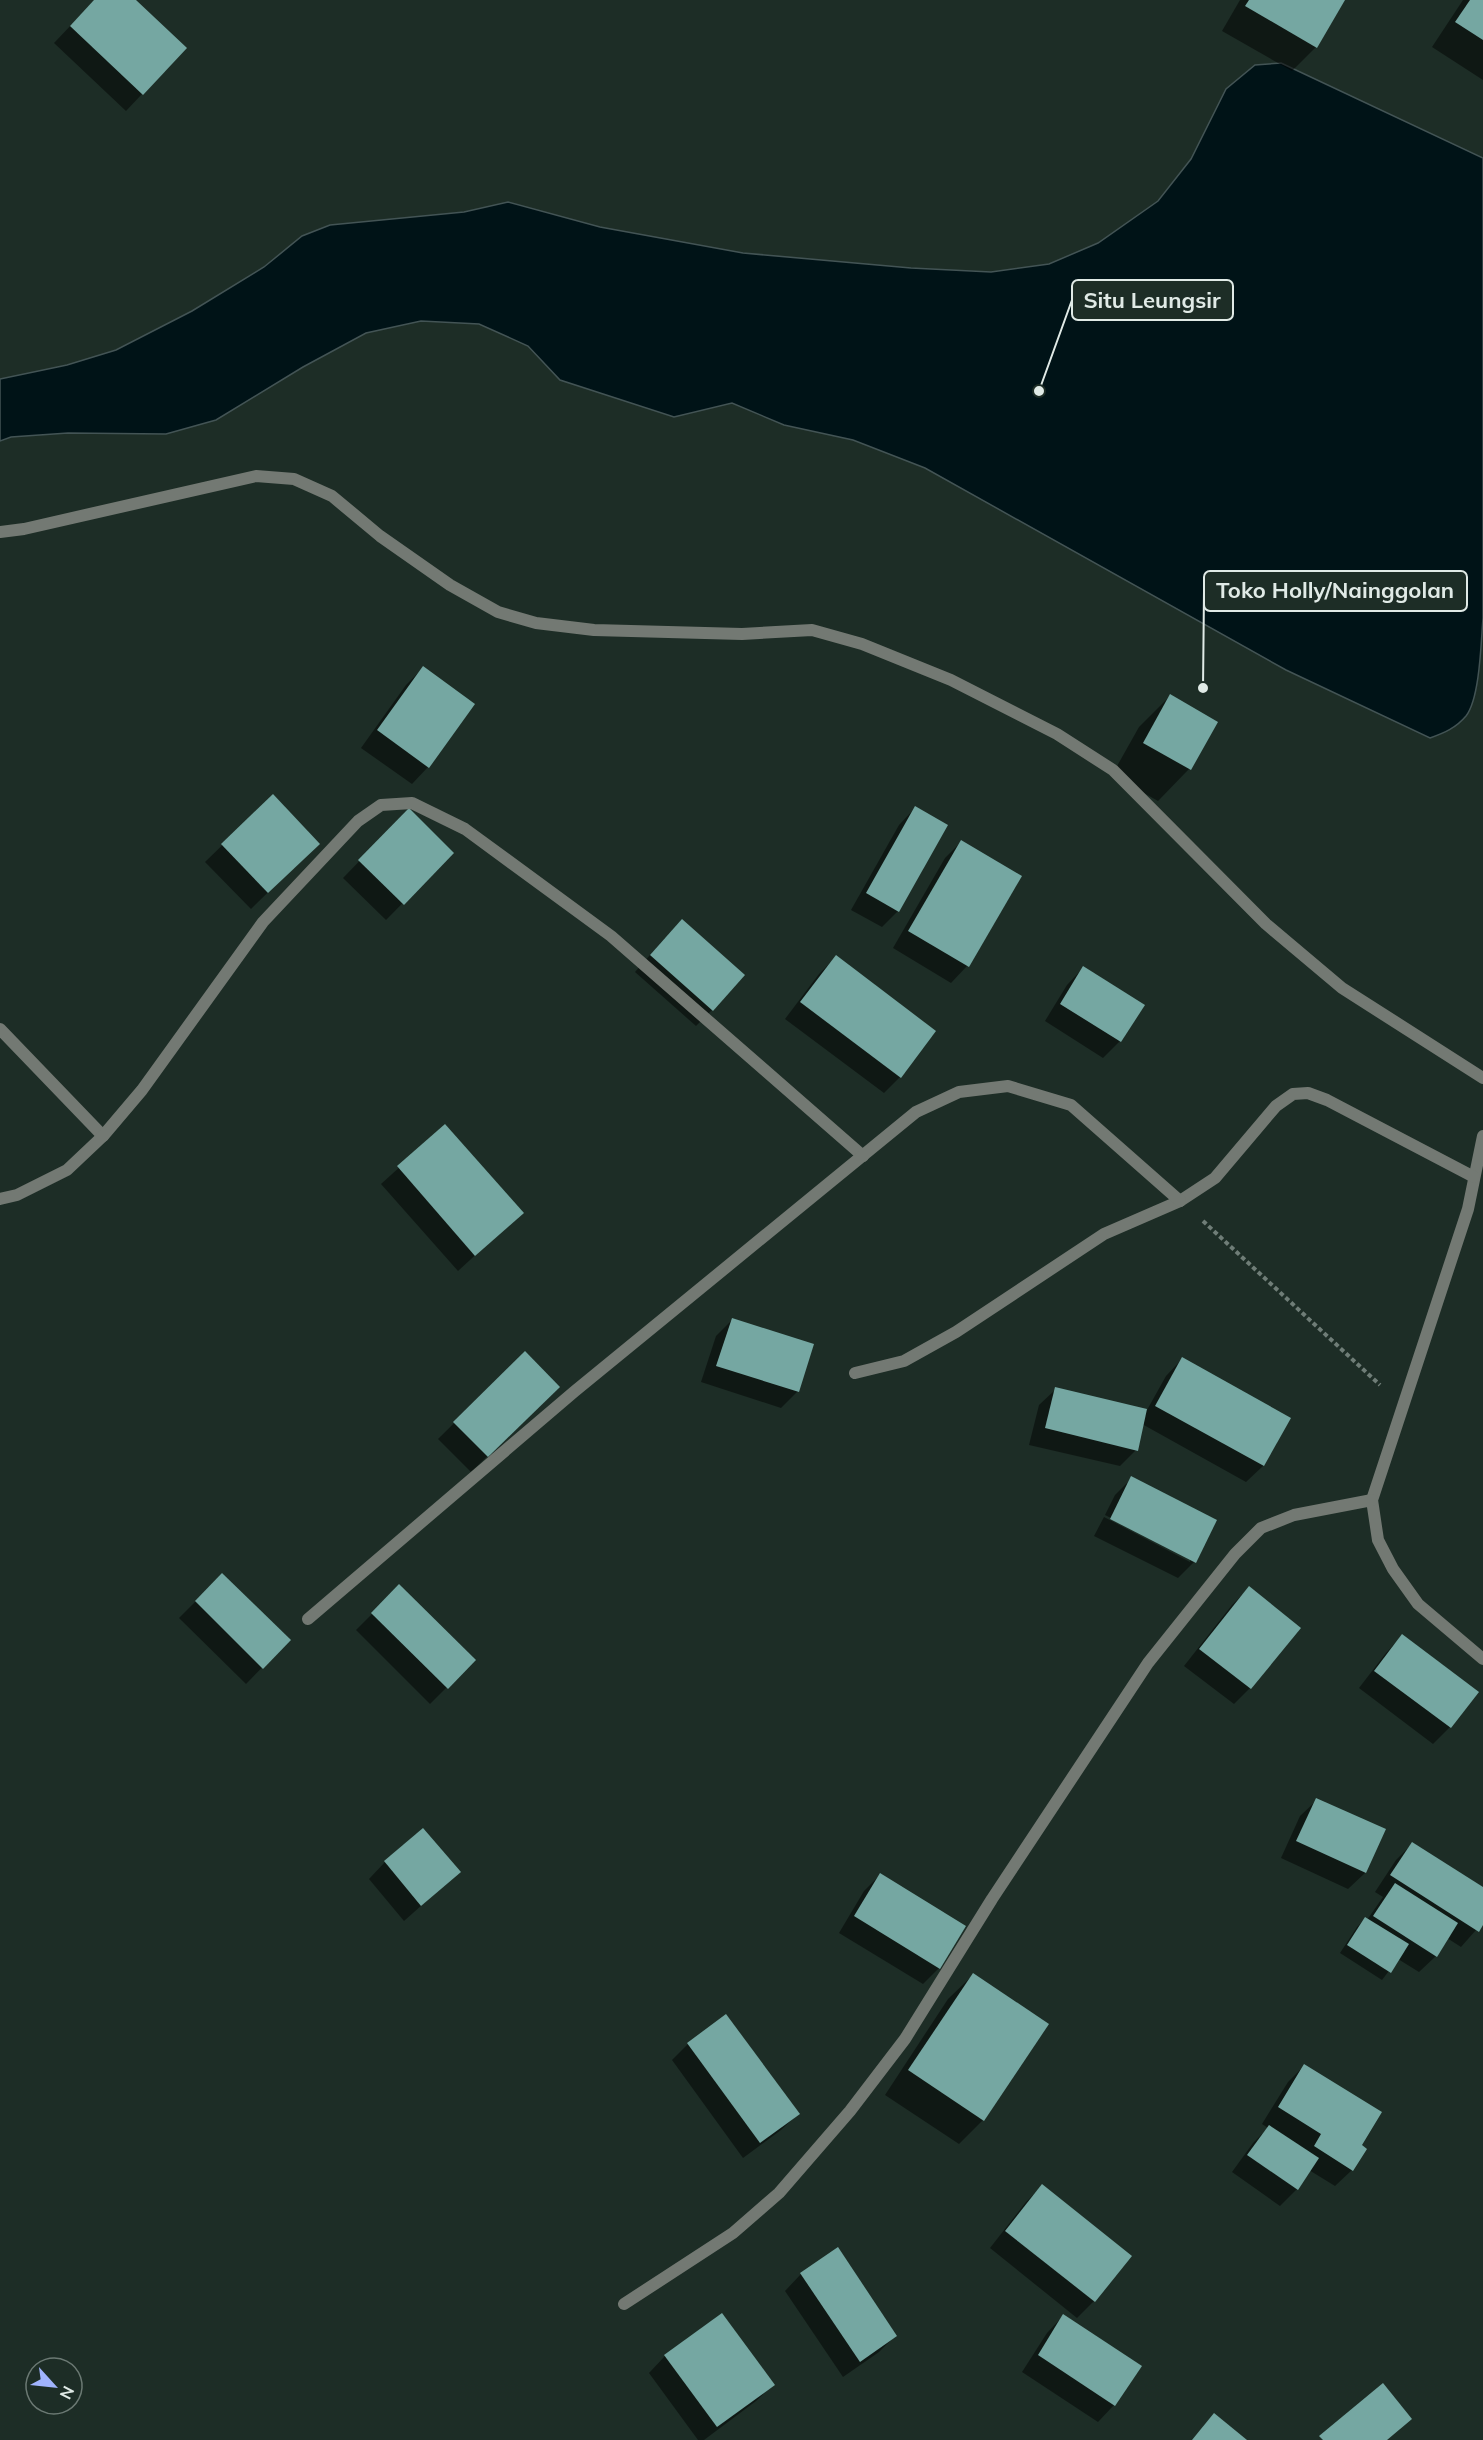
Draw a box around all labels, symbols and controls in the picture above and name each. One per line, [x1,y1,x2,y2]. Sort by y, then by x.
callout: Situ Leungsir [1072,280,1233,320]
text: Situ Leungsir [1083,286,1221,314]
callout: Toko Holly/Nainggolan [1204,571,1467,611]
text: Toko Holly/Nainggolan [1216,576,1454,604]
north arrow [24,2356,84,2416]
text: N [56,2383,79,2403]

